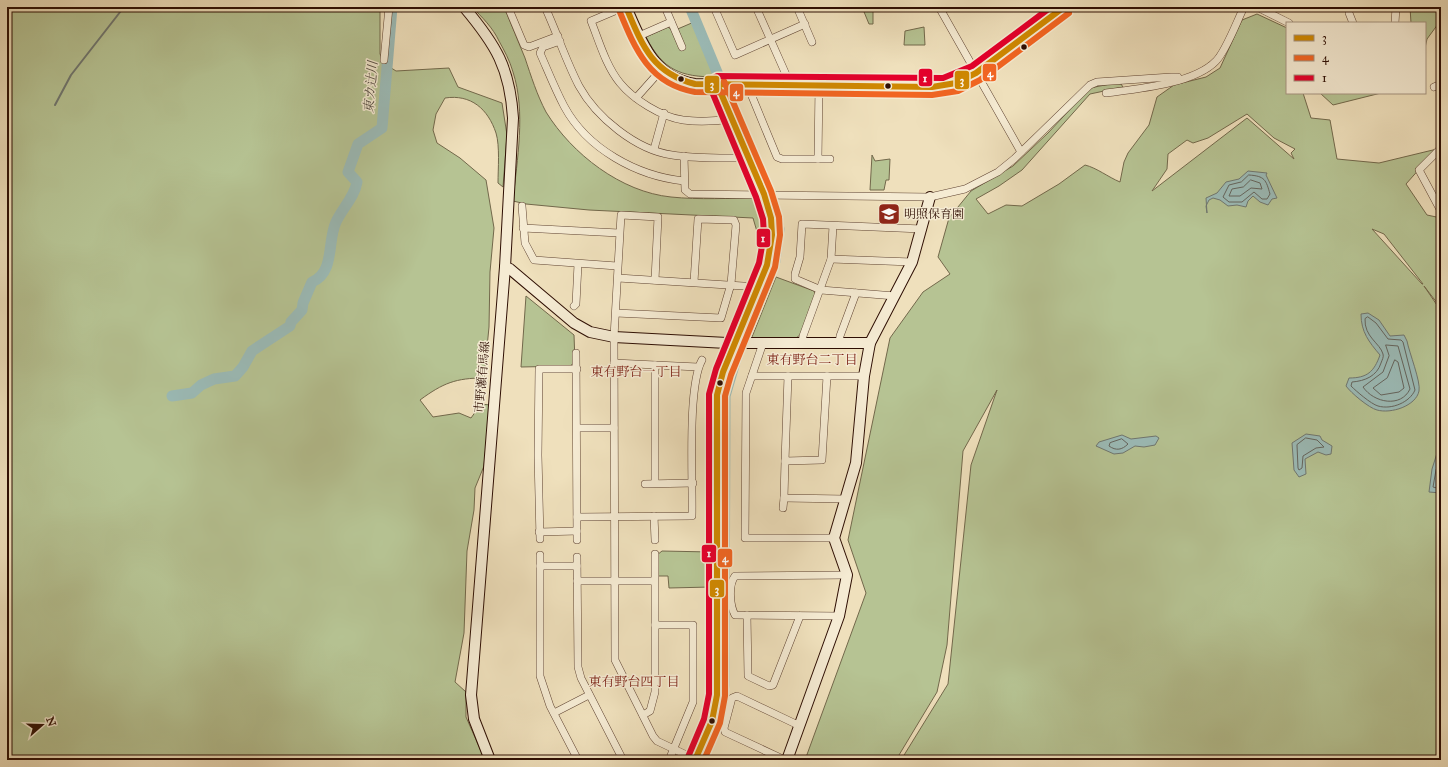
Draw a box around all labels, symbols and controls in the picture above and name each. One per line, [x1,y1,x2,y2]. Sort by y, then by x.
legend [1286,22,1426,94]
text: 3 [1322,31,1327,45]
unlabelled marker [1019,42,1029,52]
text: 4 [1322,51,1329,65]
water label: 東カ辻川 [361,58,381,114]
line badge: 4 [982,63,997,82]
text: 4 [987,67,994,81]
line badge: 1 [918,68,933,87]
line badge: 3 [954,70,970,90]
text: 1 [1322,71,1327,85]
text: 1 [923,72,928,85]
unlabelled marker [676,74,686,84]
text: 3 [960,74,964,88]
line badge: 3 [704,75,720,94]
text: 3 [710,78,714,92]
unlabelled marker [883,81,893,91]
line badge: 4 [729,83,744,102]
text: 4 [733,86,740,100]
school or university icon: 明照保育園 [876,201,902,227]
place label: 明照保育園 [904,207,964,221]
line badge: 1 [756,228,771,248]
text: 1 [761,232,766,245]
street label: 市野瀬有馬線 [472,341,492,413]
district label: 東有野台二丁目 [766,352,858,368]
district label: 東有野台一丁目 [590,364,682,380]
unlabelled marker [715,378,725,388]
line badge: 1 [701,544,717,563]
text: 1 [707,547,712,560]
line badge: 4 [717,548,733,568]
text: 4 [722,552,729,566]
line badge: 3 [709,579,725,598]
text: 3 [715,583,719,597]
district label: 東有野台四丁目 [588,674,680,690]
north arrow [22,705,62,745]
text: N [43,715,59,729]
unlabelled marker [707,716,717,726]

